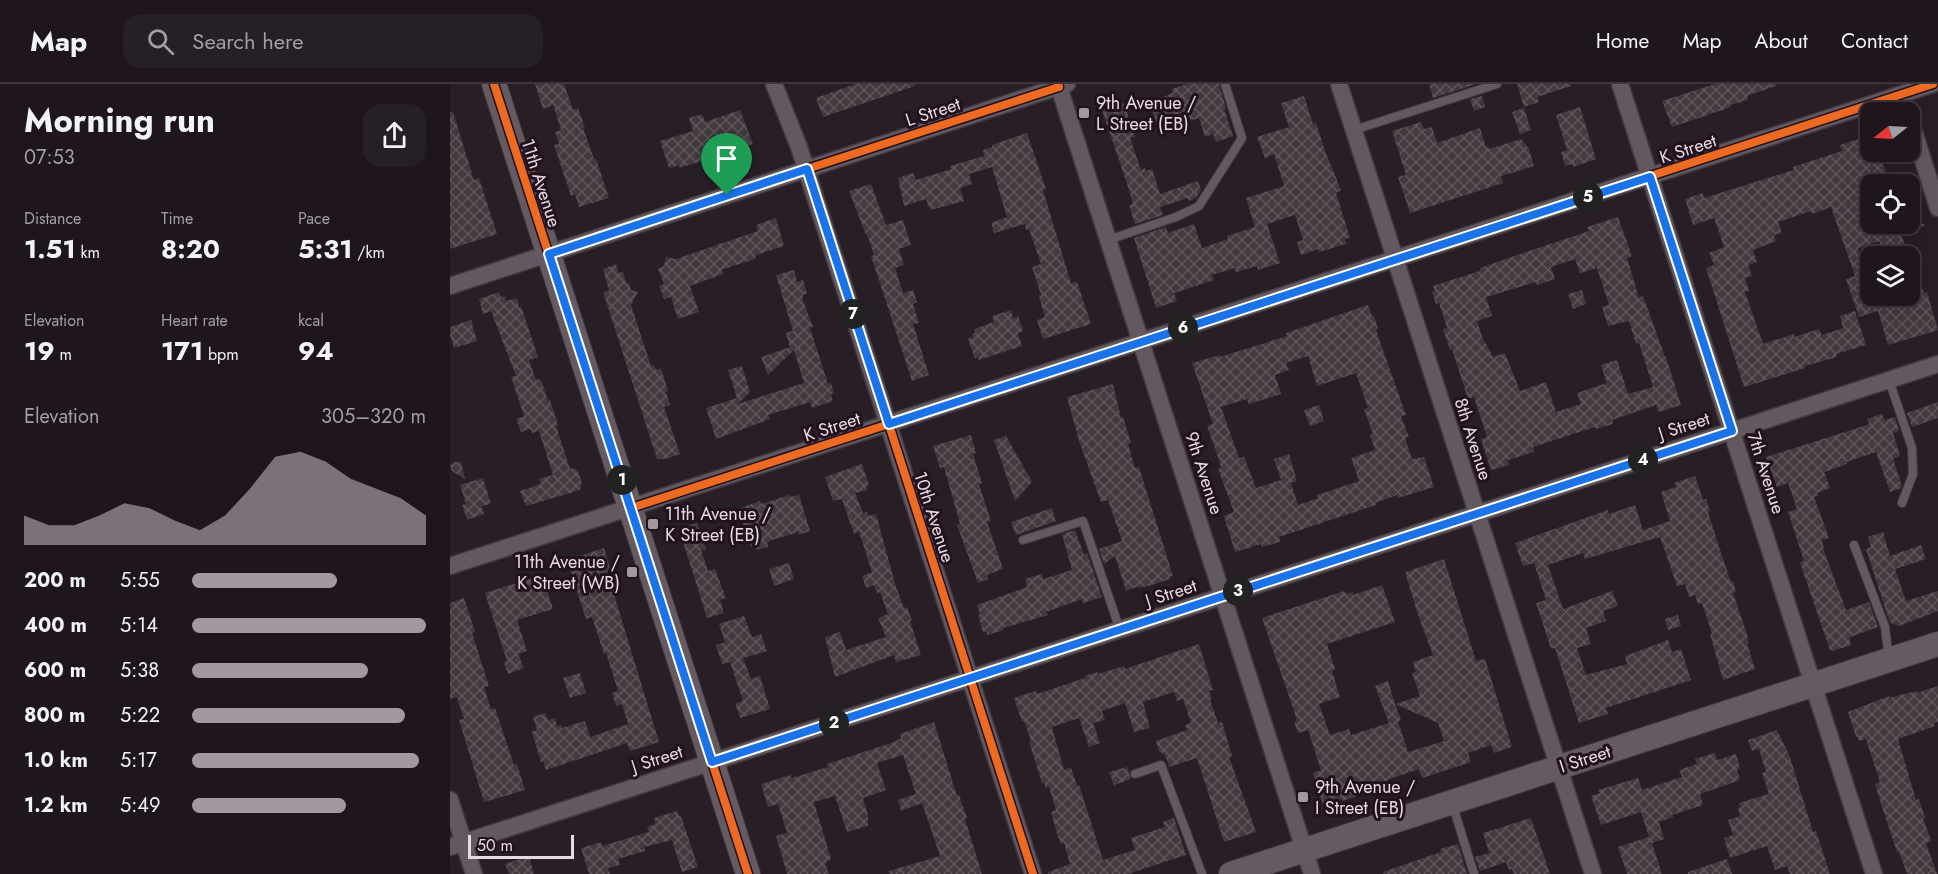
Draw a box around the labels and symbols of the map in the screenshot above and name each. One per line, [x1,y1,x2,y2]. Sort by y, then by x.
place label: 9th Avenue / L Street (EB) [1096,90,1196,137]
street label: L Street [902,91,965,133]
north arrow [1860,102,1920,162]
marker: 9th Avenue / L Street (EB) [1077,106,1091,120]
street label: K Street [1656,127,1720,170]
pin [701,133,752,195]
street label: 11th Avenue [515,135,567,231]
pin: 5 [1573,182,1603,212]
pin: 7 [838,299,868,329]
pin: 6 [1168,313,1198,343]
street label: 8th Avenue [1447,395,1499,483]
street label: K Street [800,405,864,448]
street label: J Street [1653,405,1714,447]
street label: 9th Avenue [1178,428,1230,518]
street label: 7th Avenue [1741,429,1791,517]
pin: 4 [1628,445,1658,475]
pin: 1 [607,465,637,495]
street label: 10th Avenue [907,468,961,566]
place label: 11th Avenue / K Street (EB) [665,501,771,548]
marker: 11th Avenue / K Street (EB) [646,517,660,531]
place label: 11th Avenue / K Street (WB) [514,549,620,596]
marker: 11th Avenue / K Street (WB) [625,565,639,579]
street label: J Street [1140,572,1201,614]
pin: 3 [1223,576,1253,606]
pin: 2 [819,708,849,738]
street label: J Street [626,738,687,780]
street label: I Street [1556,738,1615,780]
place label: 9th Avenue / I Street (EB) [1315,774,1415,821]
marker: 9th Avenue / I Street (EB) [1296,790,1310,804]
scale bar [468,832,574,860]

